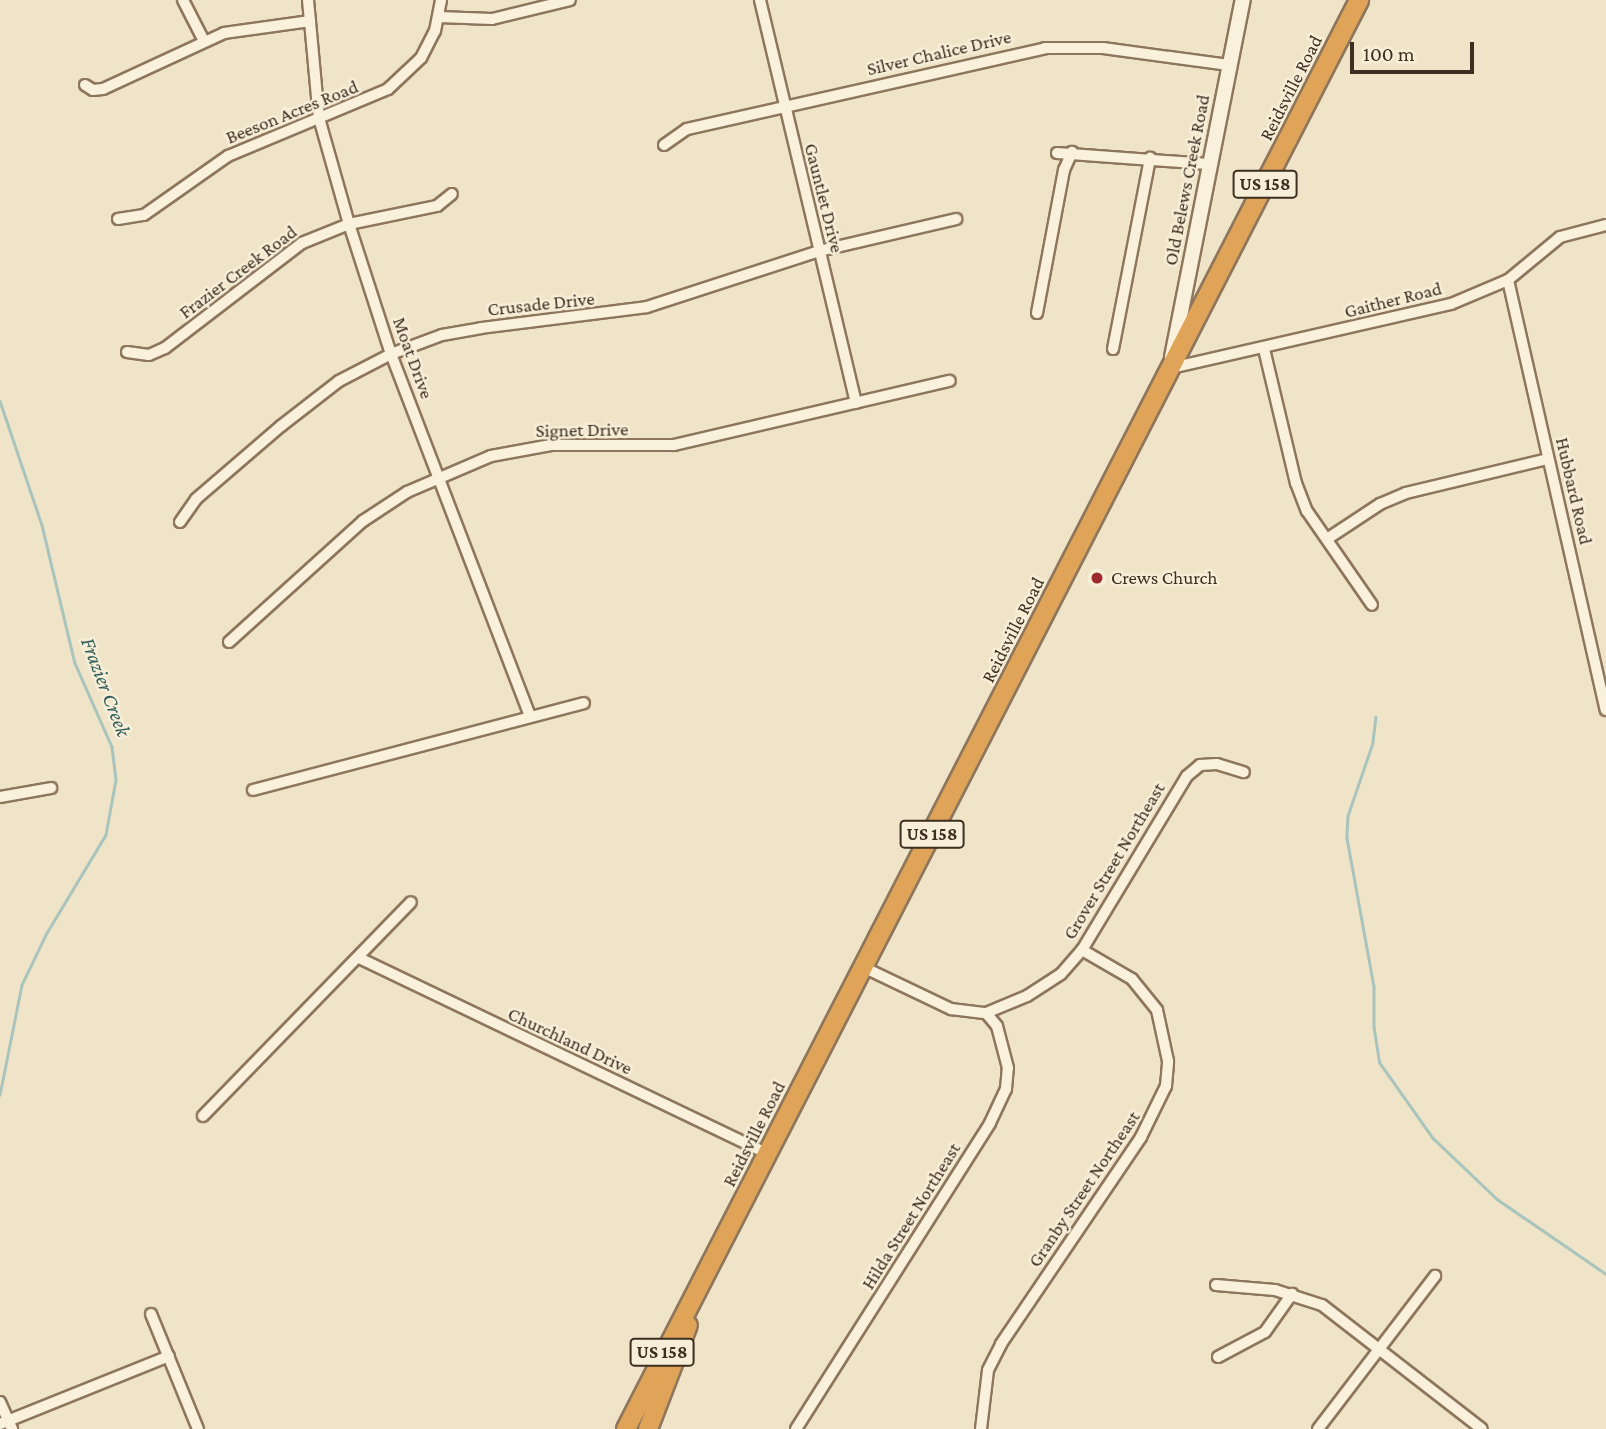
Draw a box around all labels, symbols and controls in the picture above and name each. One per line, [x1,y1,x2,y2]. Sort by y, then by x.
street label: Silver Chalice Drive [865,25,1013,81]
scale bar [1354,28,1478,72]
street label: Reidsville Road [1255,32,1327,144]
text: 100 m [1363,42,1415,66]
street label: Beeson Acres Road [223,75,361,149]
street label: Old Belews Creek Road [1159,93,1215,267]
street label: Gauntlet Drive [799,141,849,255]
road number: US 158 [1232,169,1298,198]
street label: Frazier Creek Road [175,220,301,324]
street label: Gaither Road [1342,277,1444,323]
street label: Crusade Drive [486,287,596,321]
street label: Moat Drive [388,314,438,402]
street label: Signet Drive [535,418,629,442]
street label: Hubbard Road [1551,435,1597,547]
place label: Crews Church [1111,567,1218,589]
marker: Crews Church [1089,570,1105,586]
street label: Reidsville Road [977,574,1049,686]
water label: Frazier Creek [76,634,136,740]
street label: Grover Street Northeast [1058,778,1170,944]
road number: US 158 [899,820,965,848]
street label: Churchland Drive [504,1002,636,1080]
street label: Reidsville Road [718,1078,790,1190]
street label: Granby Street Northeast [1023,1107,1145,1271]
street label: Hilda Street Northeast [857,1138,965,1294]
road number: US 158 [629,1338,695,1366]

